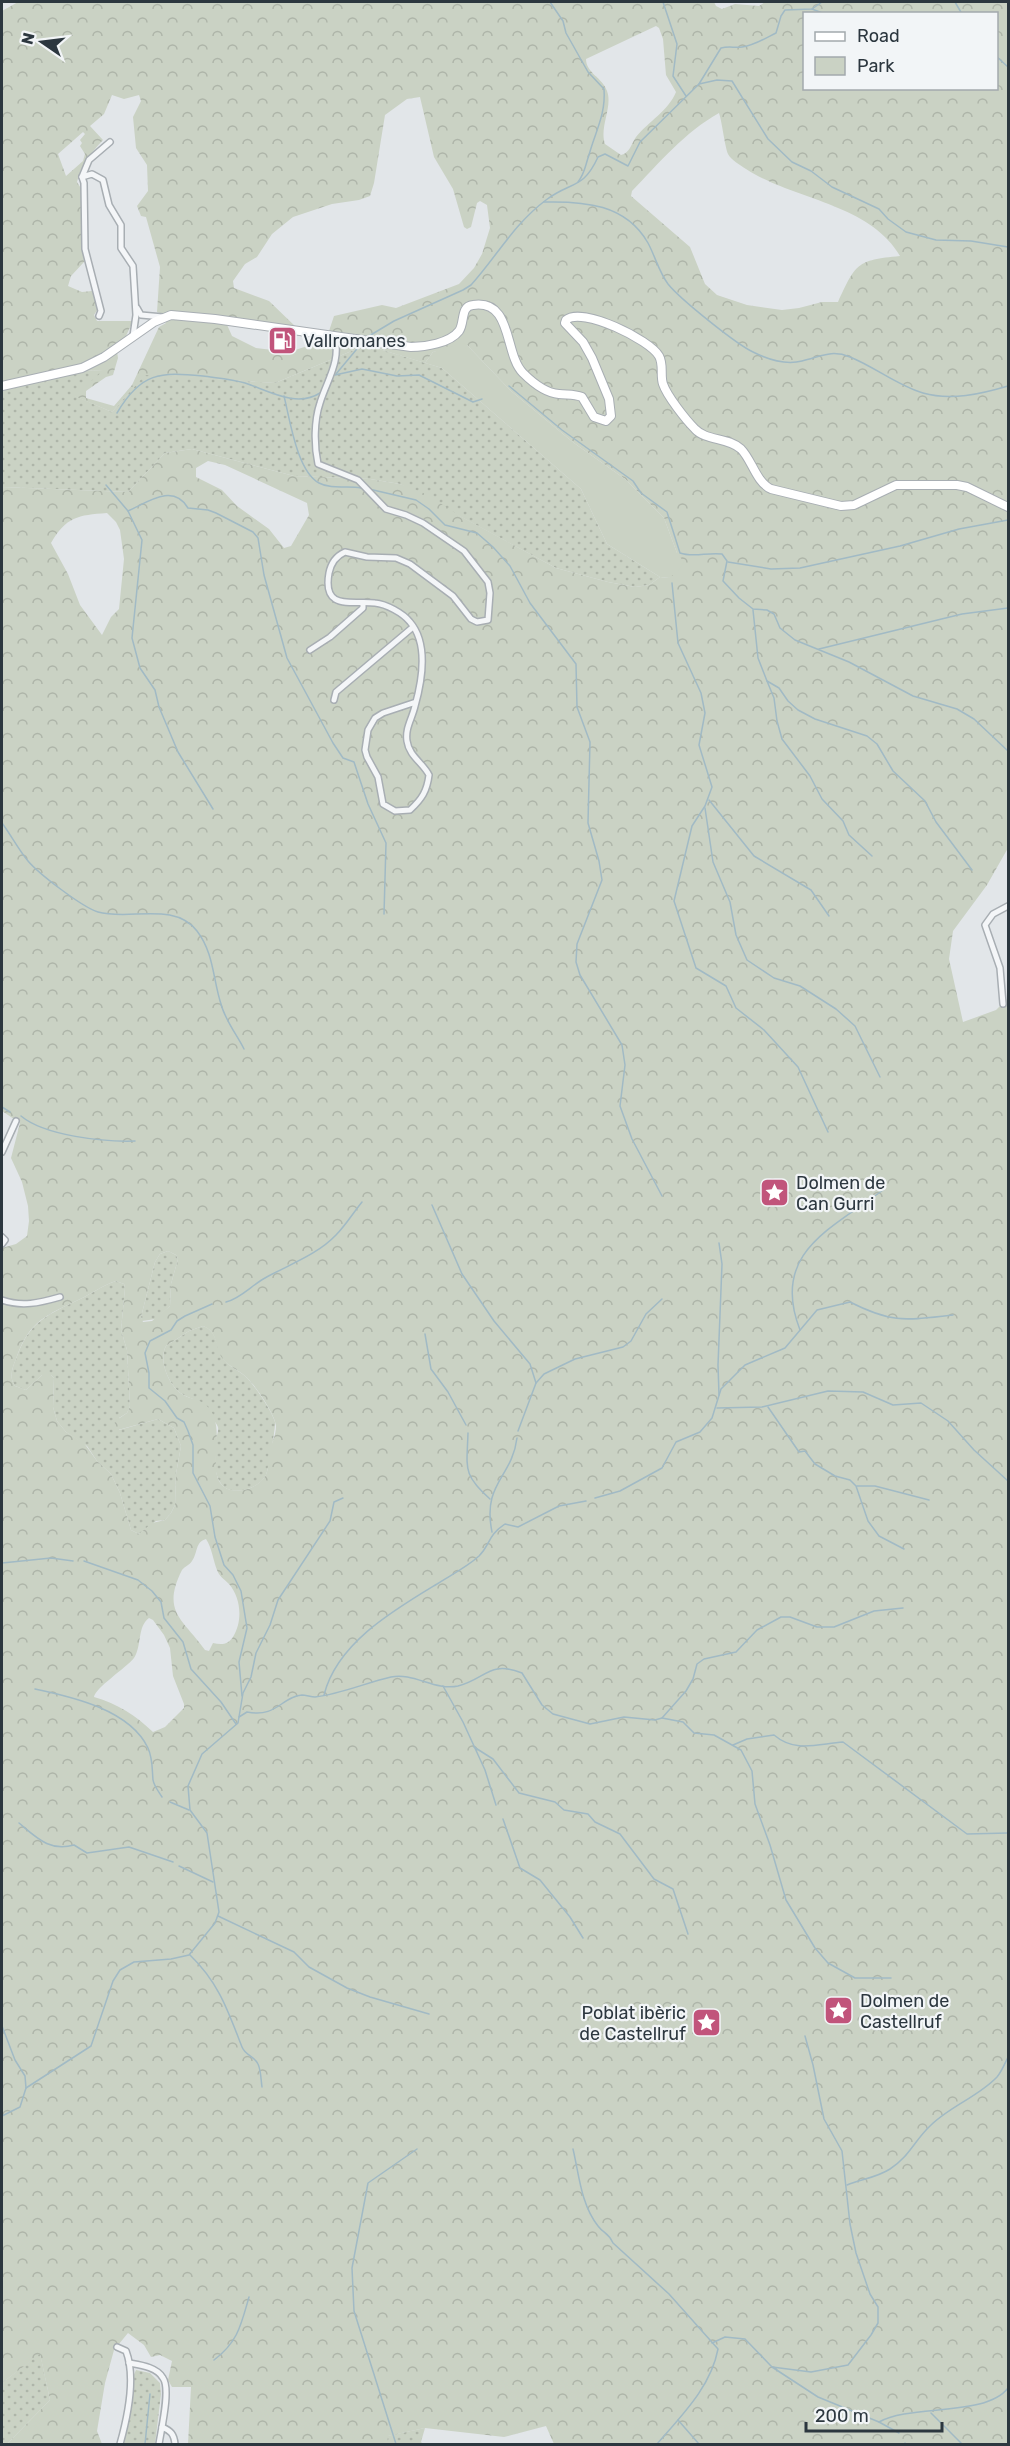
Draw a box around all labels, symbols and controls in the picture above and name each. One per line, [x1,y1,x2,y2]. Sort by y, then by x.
north arrow [12,12,72,72]
legend [803,12,998,90]
text: Road [857,25,900,47]
text: N [17,31,39,46]
text: Park [857,55,895,77]
fuel station icon: Vallromanes [266,325,298,357]
place label: Vallromanes [303,330,406,352]
place label: Dolmen de Can Gurri [796,1172,885,1215]
place icon: Dolmen de Can Gurri [759,1177,791,1209]
place label: Dolmen de Castellruf [860,1990,949,2033]
place icon: Dolmen de Castellruf [823,1995,855,2027]
place label: Poblat ibèric de Castellruf [579,2002,686,2045]
place icon: Poblat ibèric de Castellruf [691,2007,723,2039]
scale bar [806,2395,942,2433]
text: 200 m [815,2405,869,2427]

